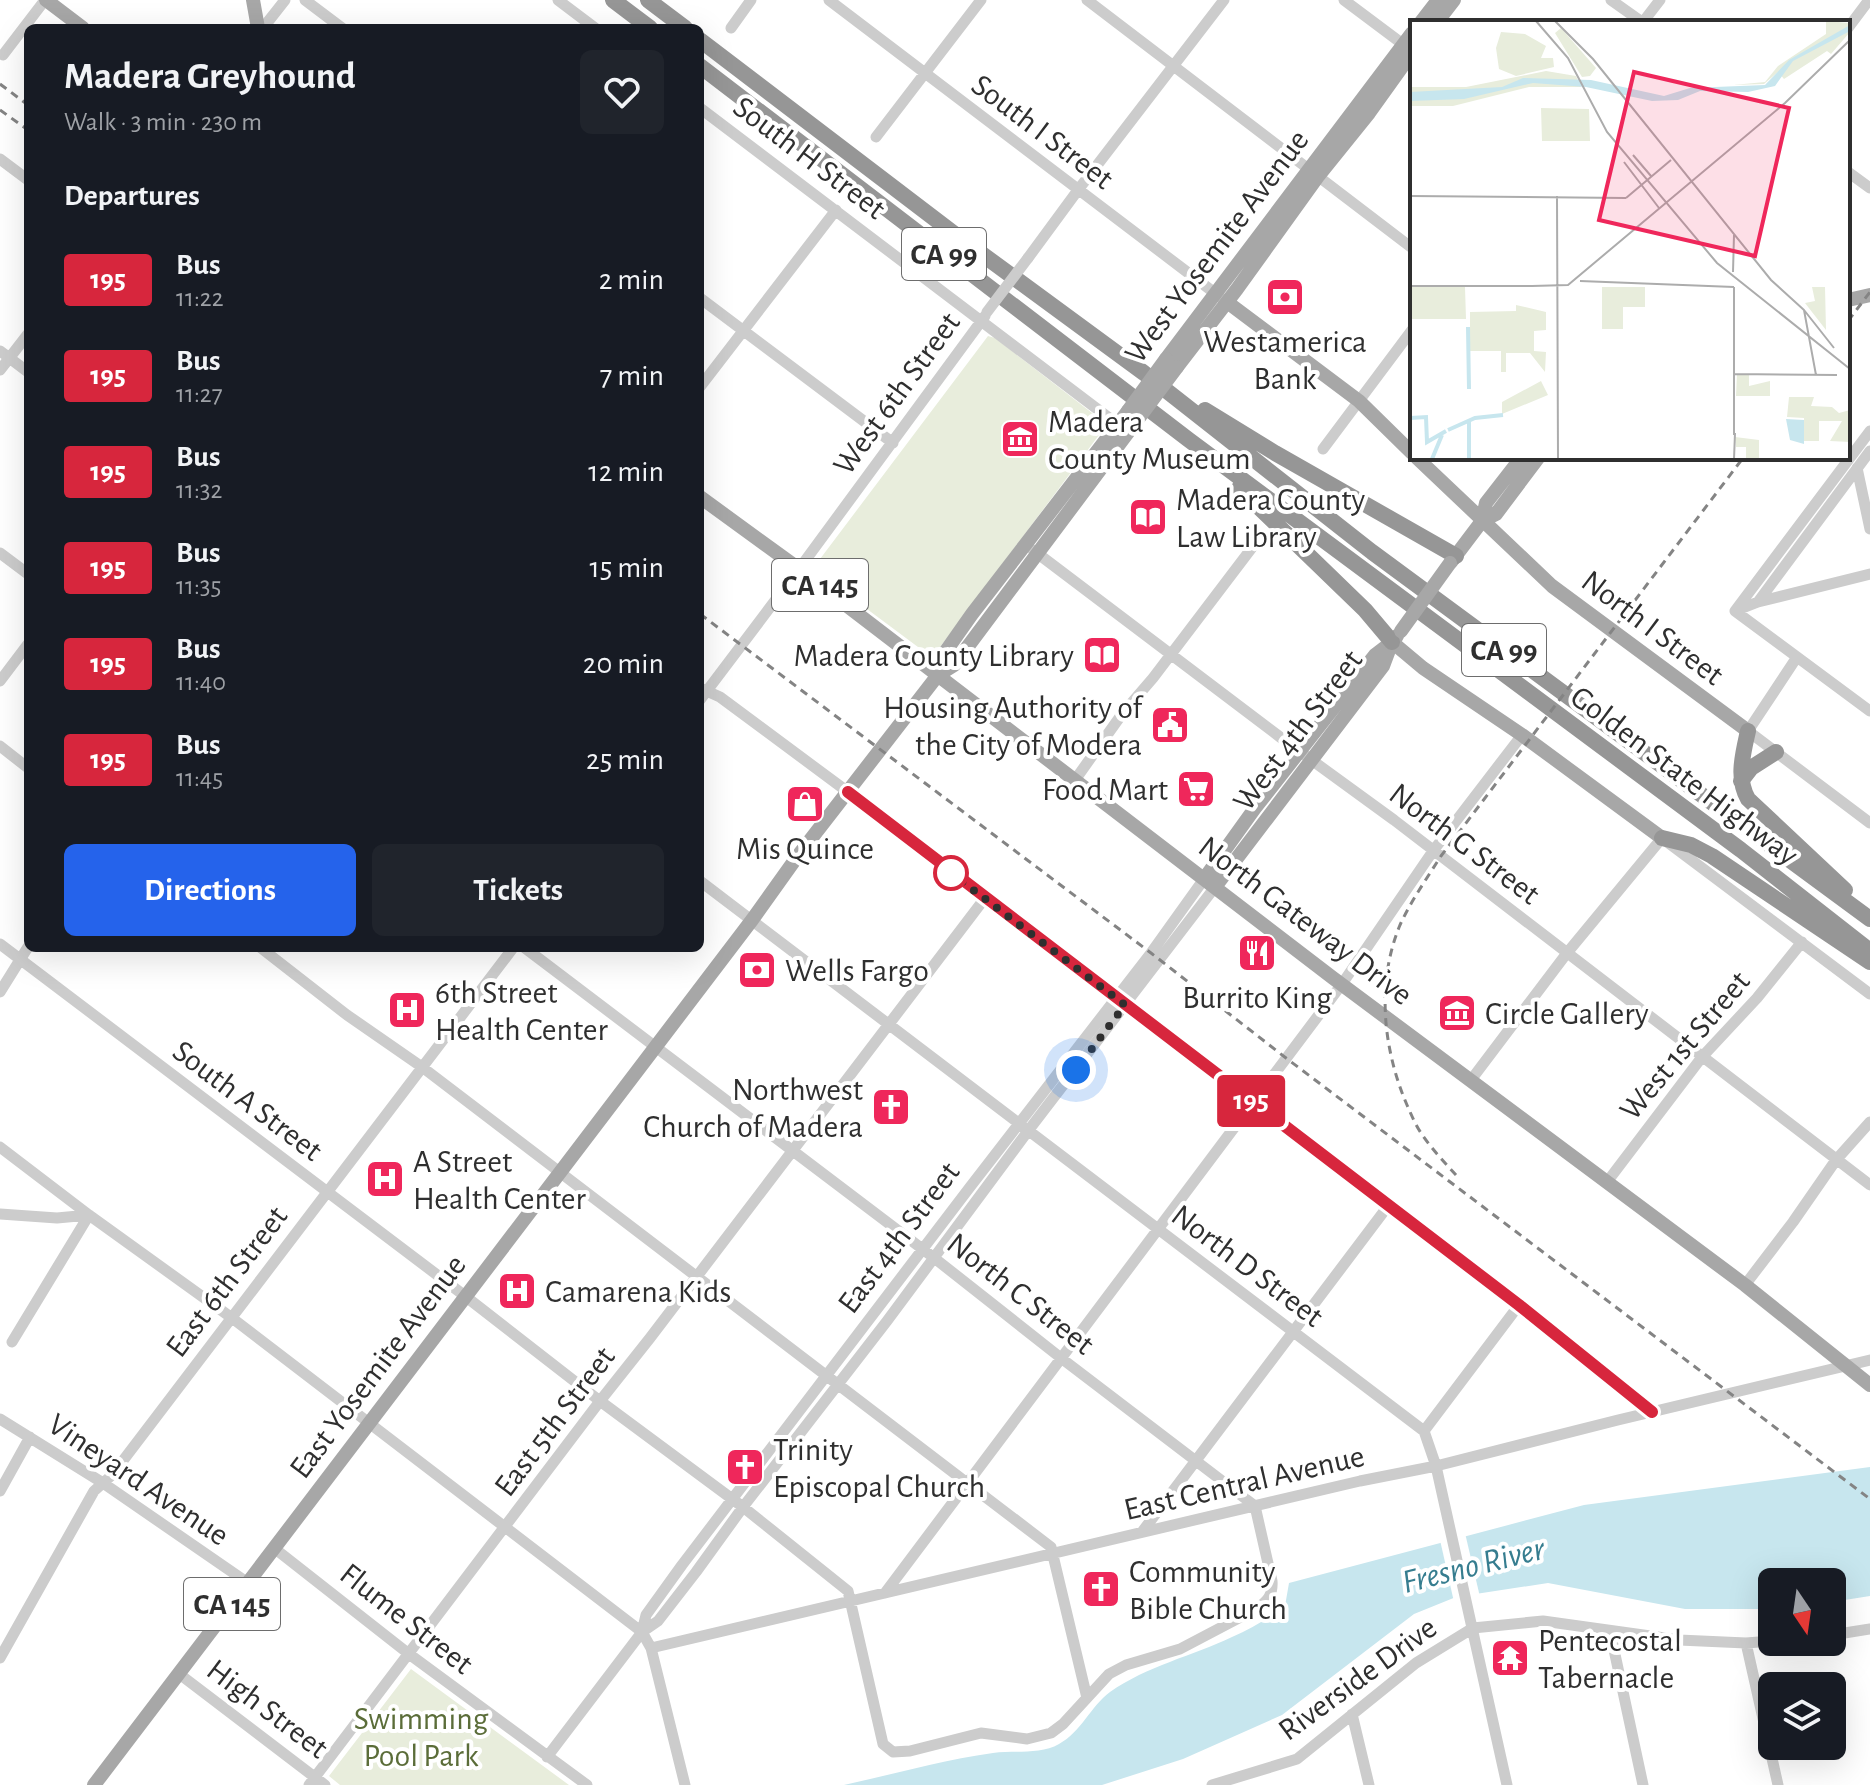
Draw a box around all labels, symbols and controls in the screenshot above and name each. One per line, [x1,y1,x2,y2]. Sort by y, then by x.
inset map [1410,20,1850,460]
button: heart [580,50,664,134]
text: Madera Greyhound [64,58,356,96]
street label: South I Street [966,69,1119,195]
street label: South H Street [727,91,891,225]
text: Walk · 3 min · 230 m [64,109,262,135]
street label: West Yosemite Avenue [1119,124,1315,369]
text: Departures [64,181,200,211]
road number: CA 99 [902,228,986,280]
text: Bus [176,250,221,280]
text: 2 min [599,265,664,295]
text: 195 [90,266,126,294]
bank icon: Westamerica Bank [1264,276,1306,318]
text: 11:22 [176,285,224,311]
street label: West 6th Street [828,307,966,481]
place label: Westamerica Bank [1203,326,1367,395]
text: Bus [176,346,221,376]
text: 7 min [600,361,664,391]
text: 195 [90,362,126,390]
text: 11:27 [176,381,223,407]
place label: Madera County Museum [1048,406,1251,475]
museum icon: Madera County Museum [999,418,1041,460]
text: Bus [176,442,221,472]
text: 12 min [588,457,664,487]
text: 195 [90,458,126,486]
text: 11:32 [176,477,222,503]
place label: Madera County Law Library [1176,484,1366,553]
library icon: Madera County Law Library [1127,496,1169,538]
text: Bus [176,538,221,568]
text: 15 min [589,553,664,583]
text: 195 [90,554,126,582]
road number: CA 145 [772,559,868,611]
street label: North I Street [1576,564,1729,691]
text: 11:35 [176,573,221,599]
road number: CA 99 [1462,624,1546,676]
text: Bus [176,634,221,664]
library icon: Madera County Library [1081,634,1123,676]
place label: Madera County Library [793,640,1074,672]
street label: West 4th Street [1227,644,1368,817]
text: 20 min [583,649,664,679]
text: 195 [90,650,126,678]
text: 11:40 [176,669,226,695]
street label: Golden State Highway [1565,680,1804,872]
place label: Housing Authority of the City of Modera [883,692,1144,761]
public building icon: Housing Authority of the City of Modera [1149,704,1191,746]
text: Bus [176,730,221,760]
text: 25 min [586,745,664,775]
text: 195 [90,746,126,774]
text: 11:45 [176,765,223,791]
supermarket icon: Food Mart [1175,768,1217,810]
place label: Food Mart [1042,774,1168,806]
street label: North G Street [1383,777,1545,910]
shop icon: Mis Quince [784,783,826,825]
street label: North Gateway Drive [1193,830,1418,1011]
place label: Mis Quince [736,833,874,865]
button: Directions [64,844,356,936]
button: Tickets [372,844,664,936]
unlabelled marker [934,856,968,890]
restaurant icon: Burrito King [1236,932,1278,974]
bank icon: Wells Fargo [736,949,778,991]
place label: Wells Fargo [785,955,929,987]
street label: West 1st Street [1614,965,1756,1126]
place label: 6th Street Health Center [435,977,609,1046]
place label: Burrito King [1182,982,1332,1014]
hospital icon: 6th Street Health Center [386,989,428,1031]
museum icon: Circle Gallery [1436,992,1478,1034]
place label: Circle Gallery [1485,998,1649,1030]
street label: South A Street [167,1035,328,1167]
your location [1056,1050,1096,1090]
place label: Northwest Church of Madera [643,1074,863,1143]
line badge: 195 [1205,1075,1297,1127]
church icon: Northwest Church of Madera [870,1086,912,1128]
text: 195 [1233,1087,1269,1115]
place label: A Street Health Center [413,1146,587,1215]
street label: East 4th Street [832,1156,966,1319]
hospital icon: A Street Health Center [364,1158,406,1200]
street label: North D Street [1166,1199,1329,1333]
street label: East 6th Street [160,1200,294,1363]
street label: North C Street [941,1227,1100,1361]
street label: East Yosemite Avenue [284,1249,472,1484]
hospital icon: Camarena Kids [496,1270,538,1312]
place label: Camarena Kids [545,1276,731,1308]
street label: East 5th Street [489,1341,621,1502]
street label: Vineyard Avenue [42,1408,234,1552]
place label: Trinity Episcopal Church [773,1434,985,1503]
street label: East Central Avenue [1121,1440,1367,1526]
church icon: Trinity Episcopal Church [724,1446,766,1488]
water label: Fresno River [1399,1532,1549,1600]
place label: Community Bible Church [1129,1556,1287,1625]
street label: Flume Street [334,1557,479,1680]
church icon: Community Bible Church [1080,1568,1122,1610]
north arrow [1758,1568,1846,1656]
map controls [1758,1568,1846,1760]
road number: CA 145 [184,1578,280,1630]
street label: Riverside Drive [1273,1611,1442,1747]
place label: Pentecostal Tabernacle [1538,1625,1682,1694]
temple icon: Pentecostal Tabernacle [1489,1637,1531,1679]
street label: High Street [201,1653,334,1764]
button: layers [1758,1672,1846,1760]
park label: Swimming Pool Park [354,1703,489,1772]

